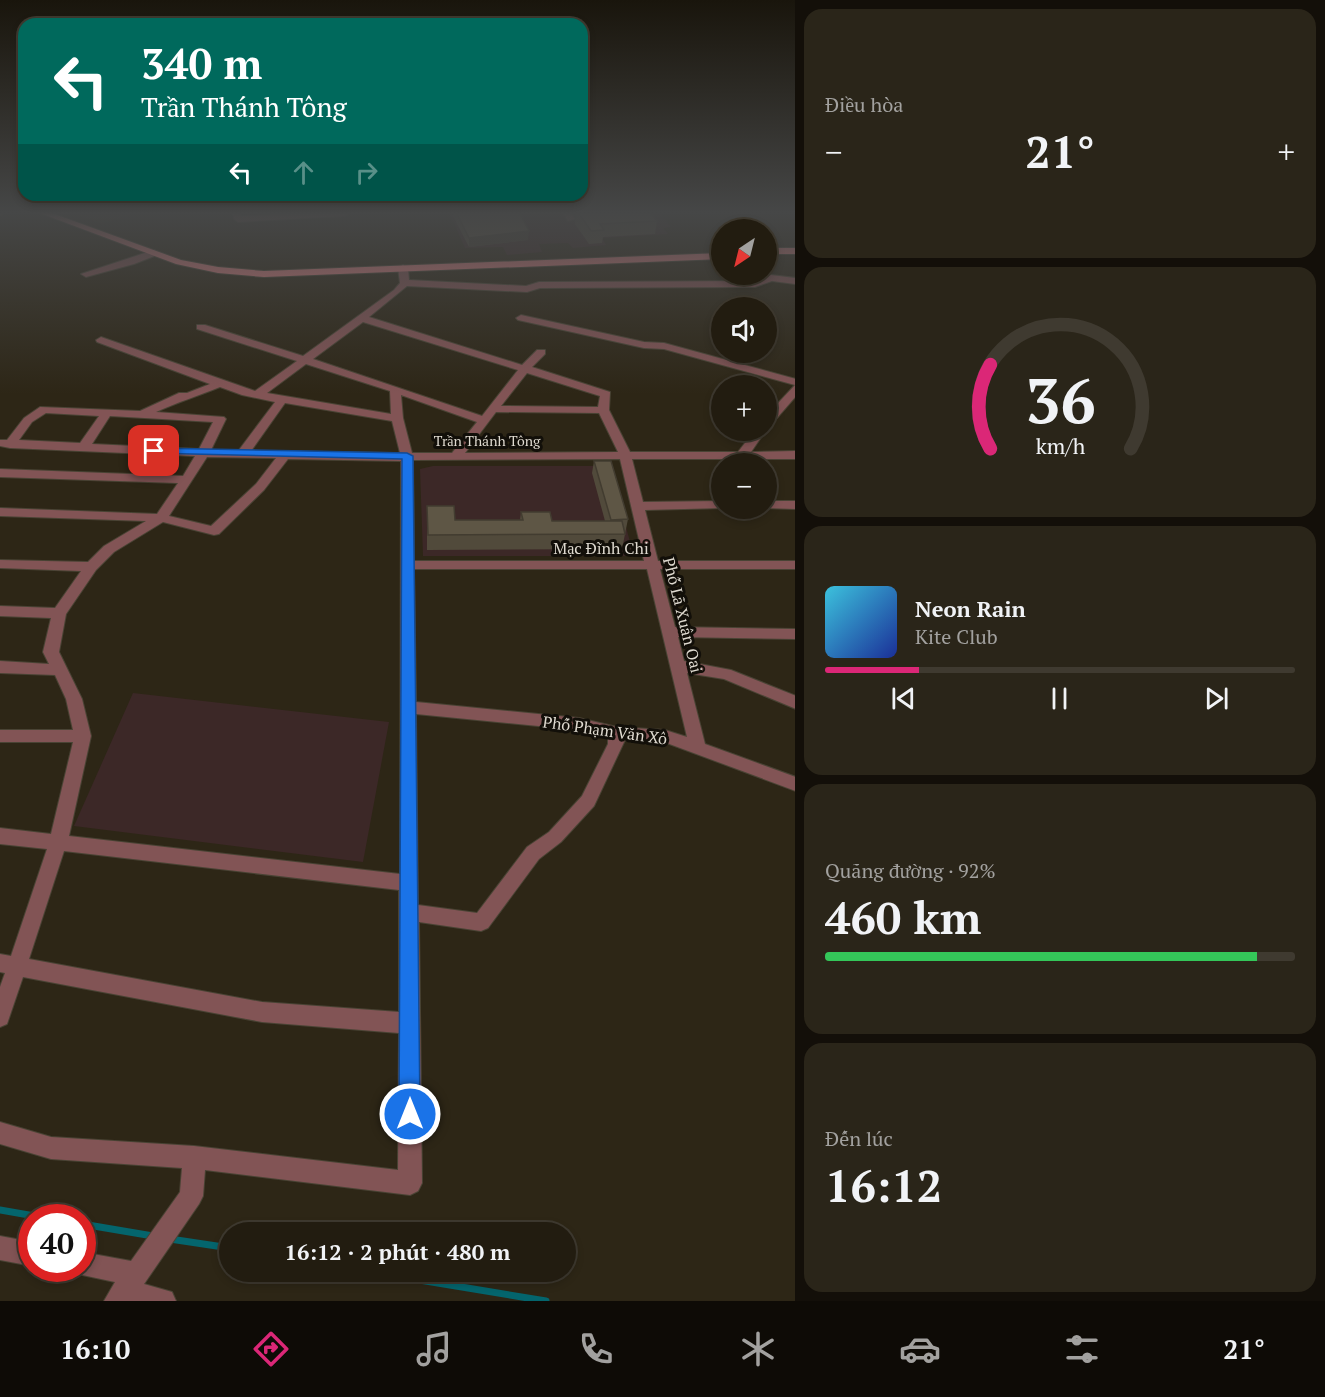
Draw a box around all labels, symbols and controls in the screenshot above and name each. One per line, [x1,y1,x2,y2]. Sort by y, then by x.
text: 340 m [141,35,262,91]
icon: left [42,42,120,120]
text: Trần Thánh Tông [141,89,347,125]
text: Điều hòa [825,91,903,118]
text: 21° [1025,121,1095,181]
text: − [825,130,843,173]
text: + [1277,130,1295,173]
icon: left [224,156,257,189]
icon: ahead [287,156,320,189]
icon: right [350,156,383,189]
north arrow [711,219,777,285]
map controls [711,219,777,519]
button: sound [711,297,777,363]
text: 36 [1025,358,1095,441]
button: + [711,375,777,441]
pin [128,425,179,476]
street label: Trần Thánh Tông [434,431,541,450]
text: km/h [1035,433,1085,461]
icon: arrive [137,434,170,467]
button: − [711,453,777,519]
street label: Mạc Đĩnh Chi [553,537,649,559]
street label: Phố Lã Xuân Oai [658,555,708,675]
text: Neon Rain [915,594,1026,623]
text: Kite Club [915,623,998,650]
icon: previous [887,682,920,715]
icon: pause [1043,682,1076,715]
icon: next [1200,682,1233,715]
street label: Phố Phạm Văn Xô [541,710,669,750]
text: Quãng đường · 92% [825,857,996,884]
text: 460 km [825,887,981,947]
position arrow [378,1082,442,1146]
text: Đến lúc [825,1125,893,1152]
text: 16:12 [825,1155,942,1215]
speed limit sign: 40 [18,1204,96,1282]
text: 16:12 · 2 phút · 480 m [285,1237,510,1266]
icon: directions [250,1328,292,1370]
icon: music [413,1328,455,1370]
icon: phone [575,1328,617,1370]
icon: climate [737,1328,779,1370]
icon: car [899,1328,941,1370]
icon: filters [1061,1328,1103,1370]
text: 16:10 [60,1331,130,1367]
text: 21° [1223,1331,1265,1367]

